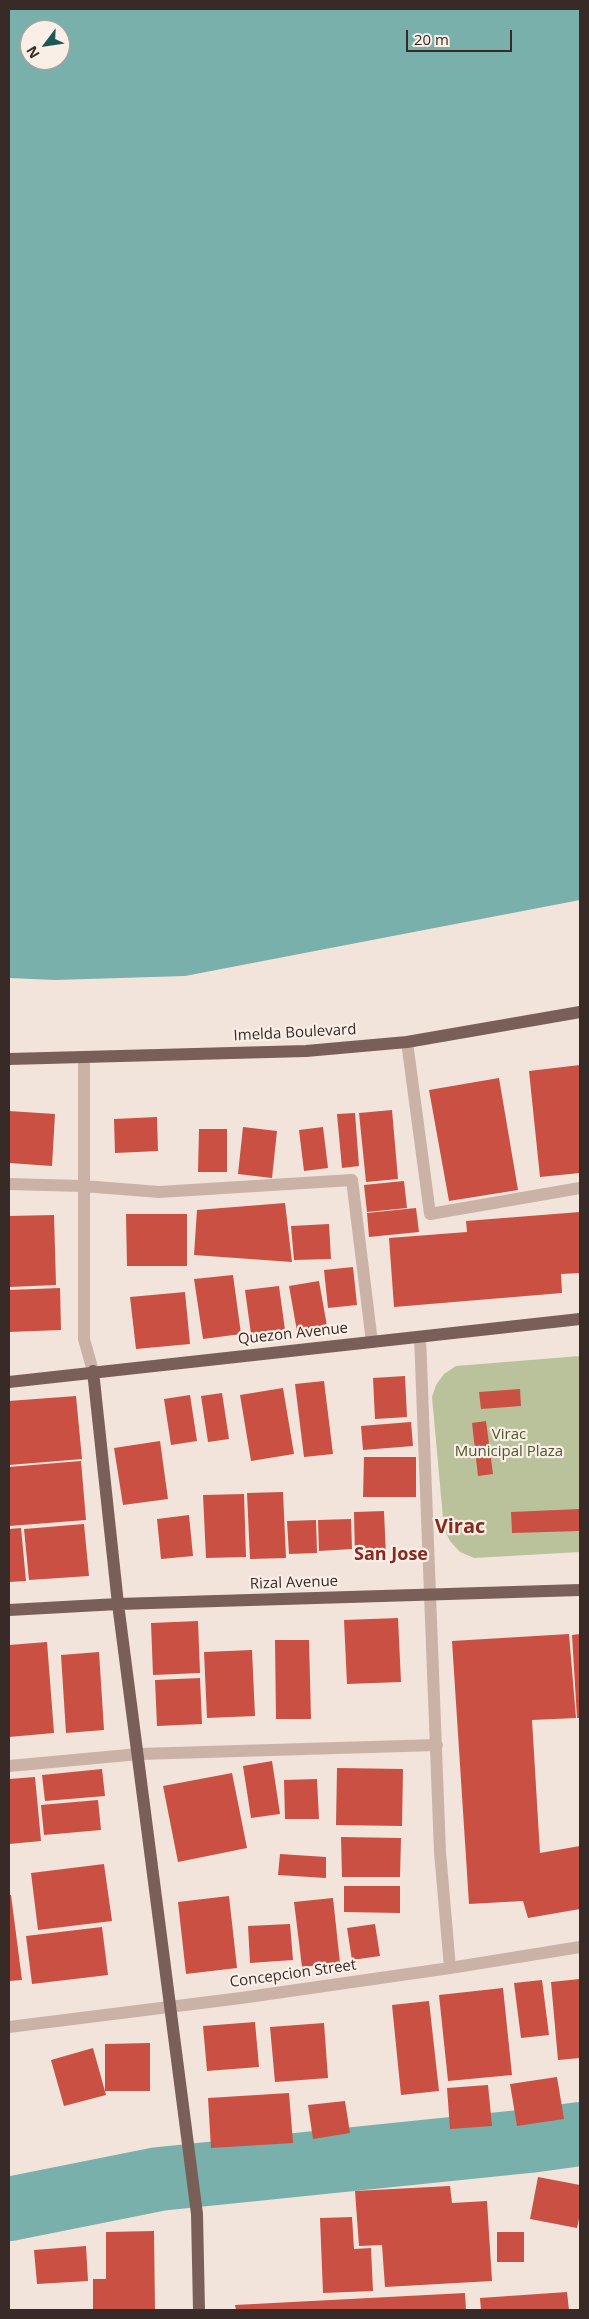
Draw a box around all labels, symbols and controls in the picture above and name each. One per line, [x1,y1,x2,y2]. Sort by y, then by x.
north arrow [20,20,70,70]
scale bar [409,20,515,52]
text: 20 m [414,29,449,49]
text: N [21,43,44,62]
street label: Imelda Boulevard [233,1021,357,1045]
street label: Quezon Avenue [237,1319,349,1349]
park label: Virac Municipal Plaza [455,1426,563,1461]
district label: Virac [435,1515,485,1539]
district label: San Jose [354,1544,428,1566]
street label: Rizal Avenue [250,1572,338,1594]
street label: Concepcion Street [229,1956,357,1992]

